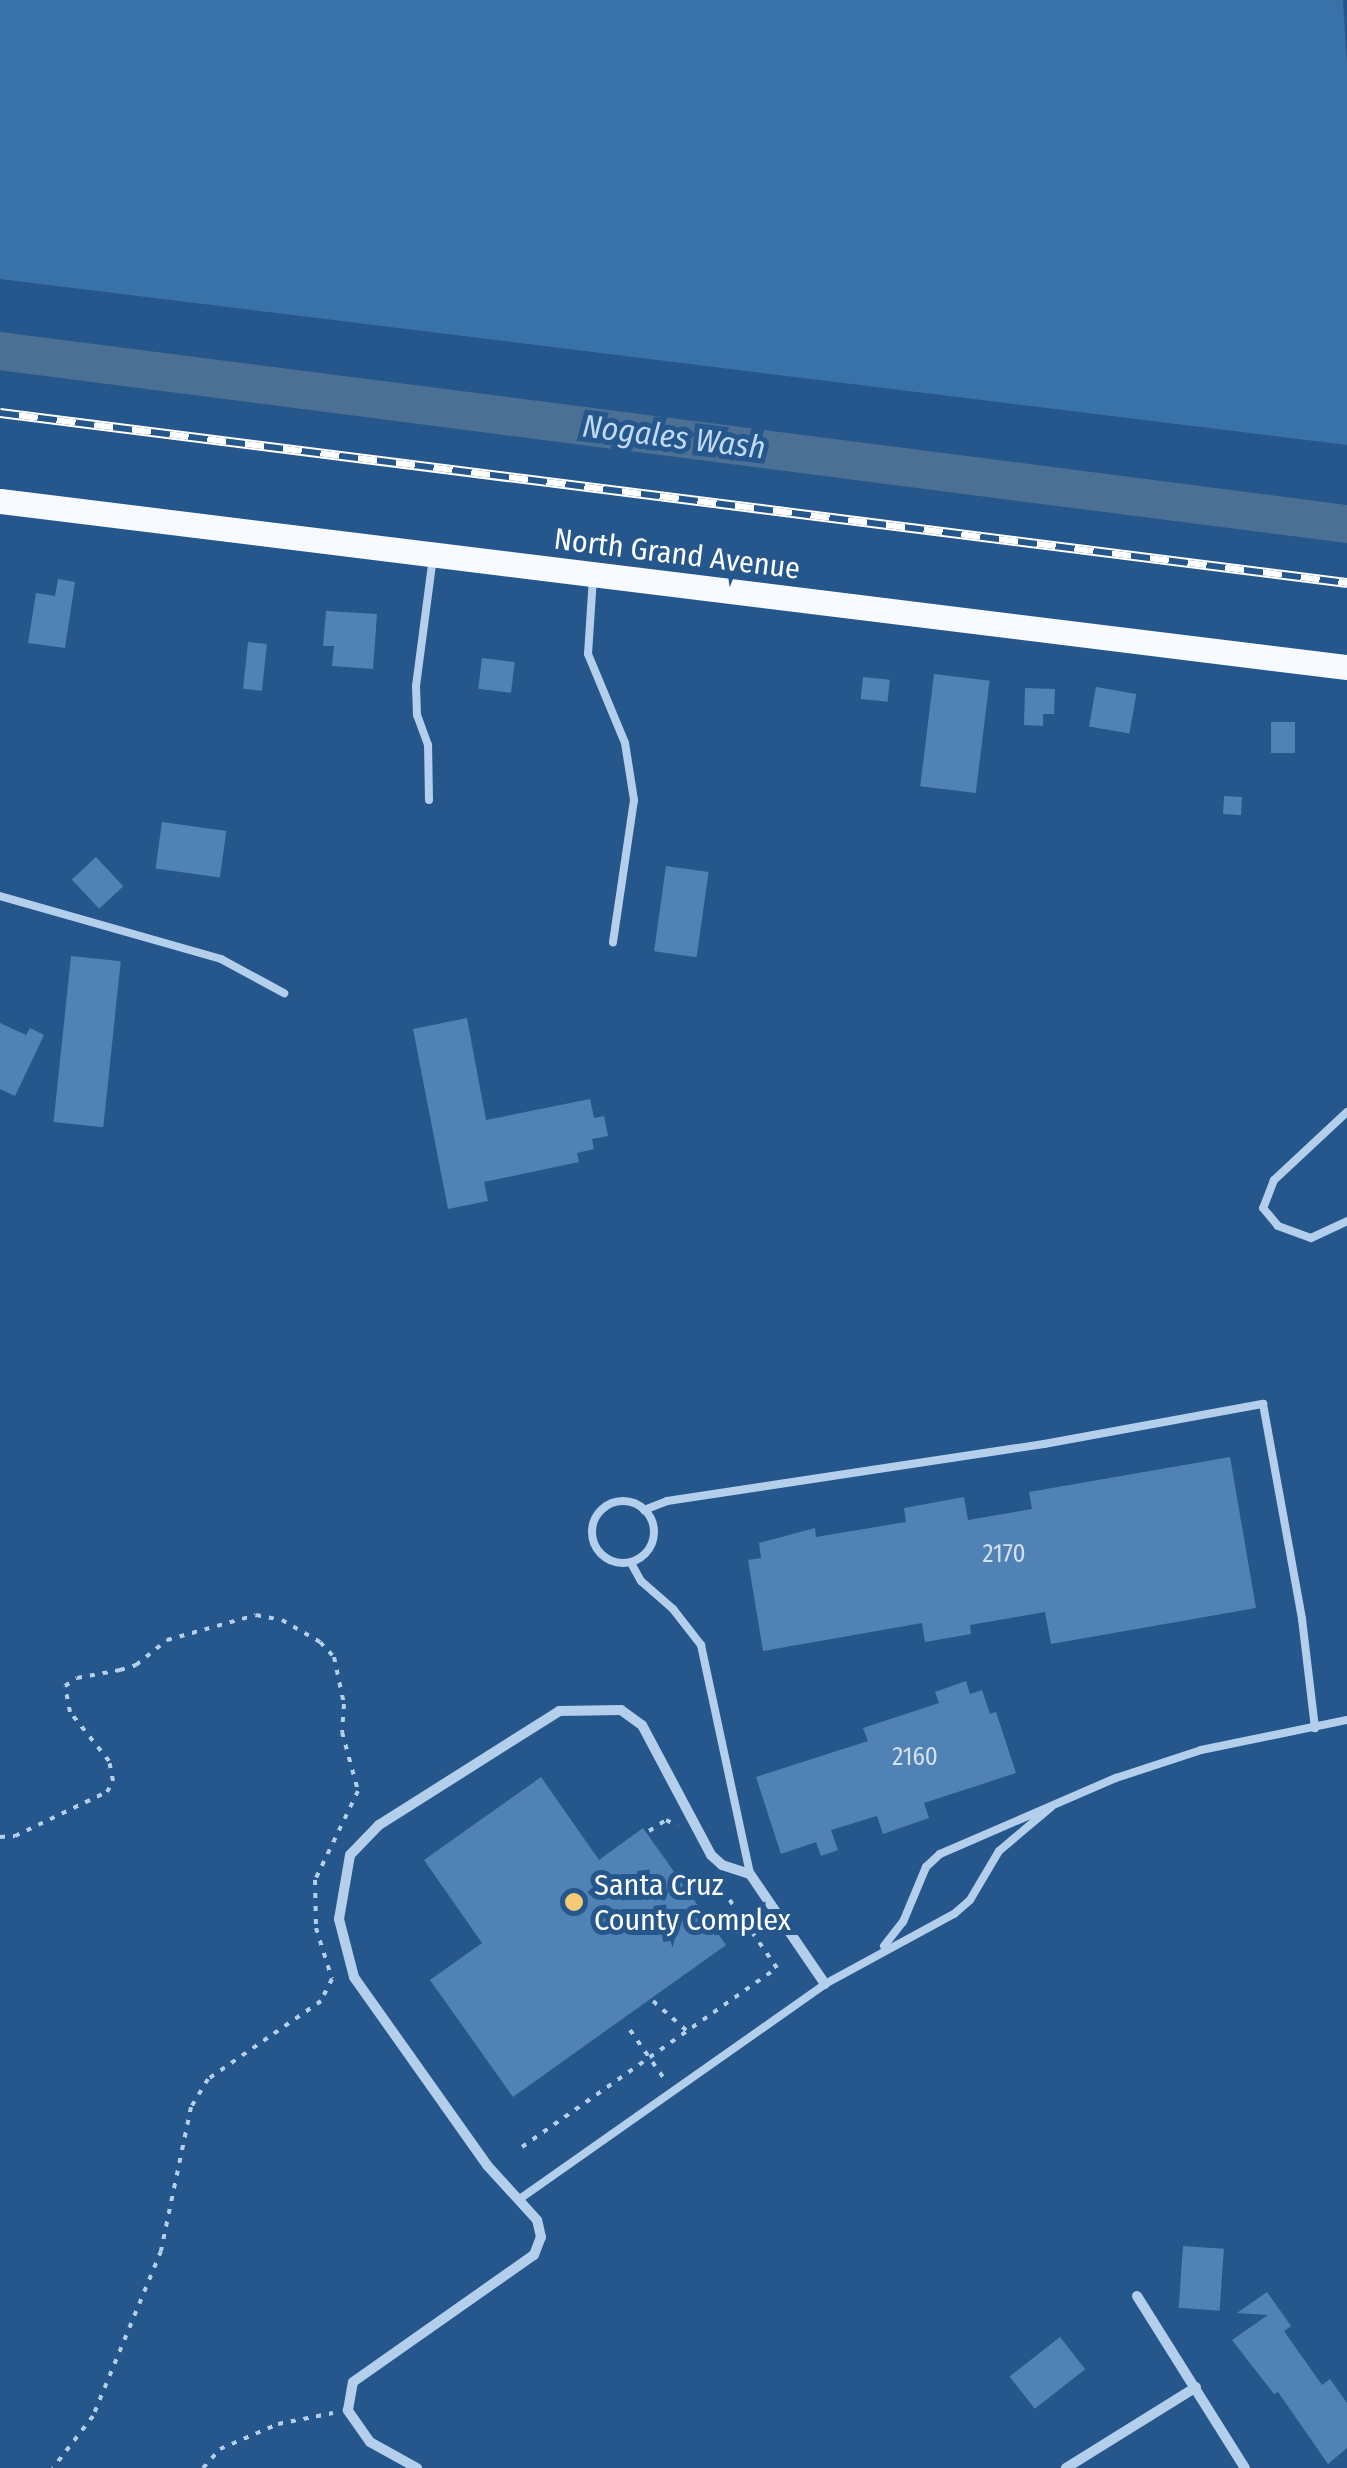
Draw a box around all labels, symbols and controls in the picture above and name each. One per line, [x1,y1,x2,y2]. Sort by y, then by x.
water label: Nogales Wash [580,407,768,467]
street label: North Grand Avenue [552,521,802,587]
house number: 2170 [982,1539,1026,1569]
house number: 2160 [892,1742,938,1772]
place label: Santa Cruz County Complex [594,1867,791,1938]
marker: Santa Cruz County Complex [563,1891,585,1913]

